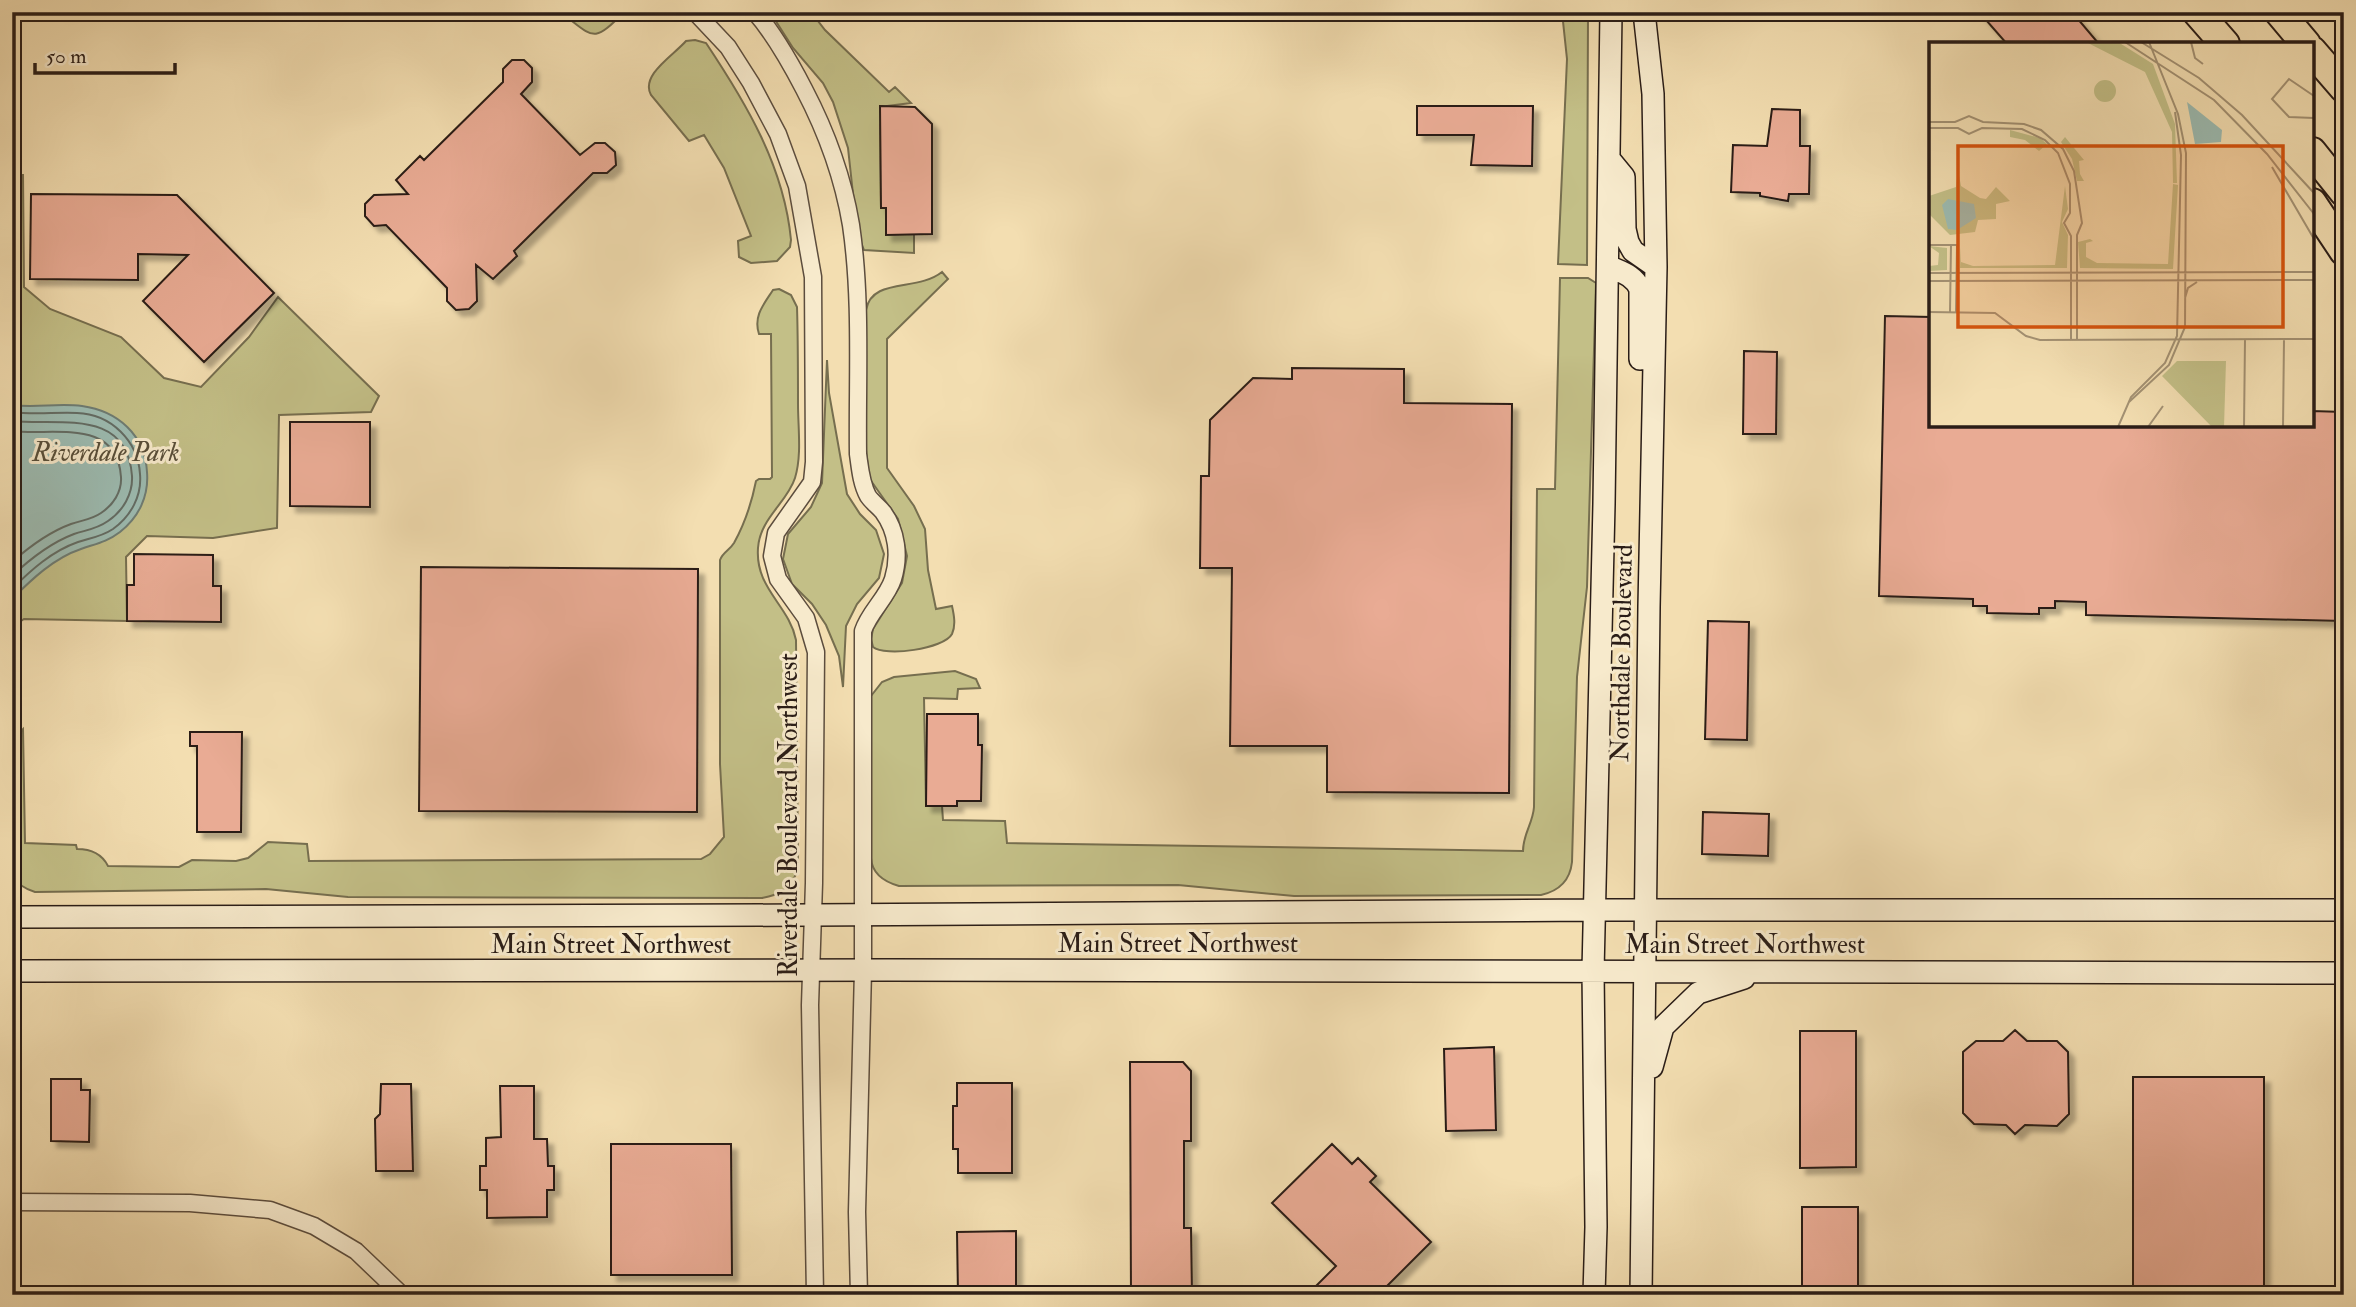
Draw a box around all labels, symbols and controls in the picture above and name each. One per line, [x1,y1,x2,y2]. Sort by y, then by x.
scale bar [35,32,175,76]
inset map [1929,42,2314,427]
text: 50 m [46,43,87,70]
park label: Riverdale Park [31,437,180,469]
street label: Northdale Boulevard [1604,544,1640,762]
street label: Riverdale Boulevard Northwest [773,653,805,977]
street label: Main Street Northwest [1058,928,1298,960]
street label: Main Street Northwest [491,929,731,961]
street label: Main Street Northwest [1625,929,1865,961]

